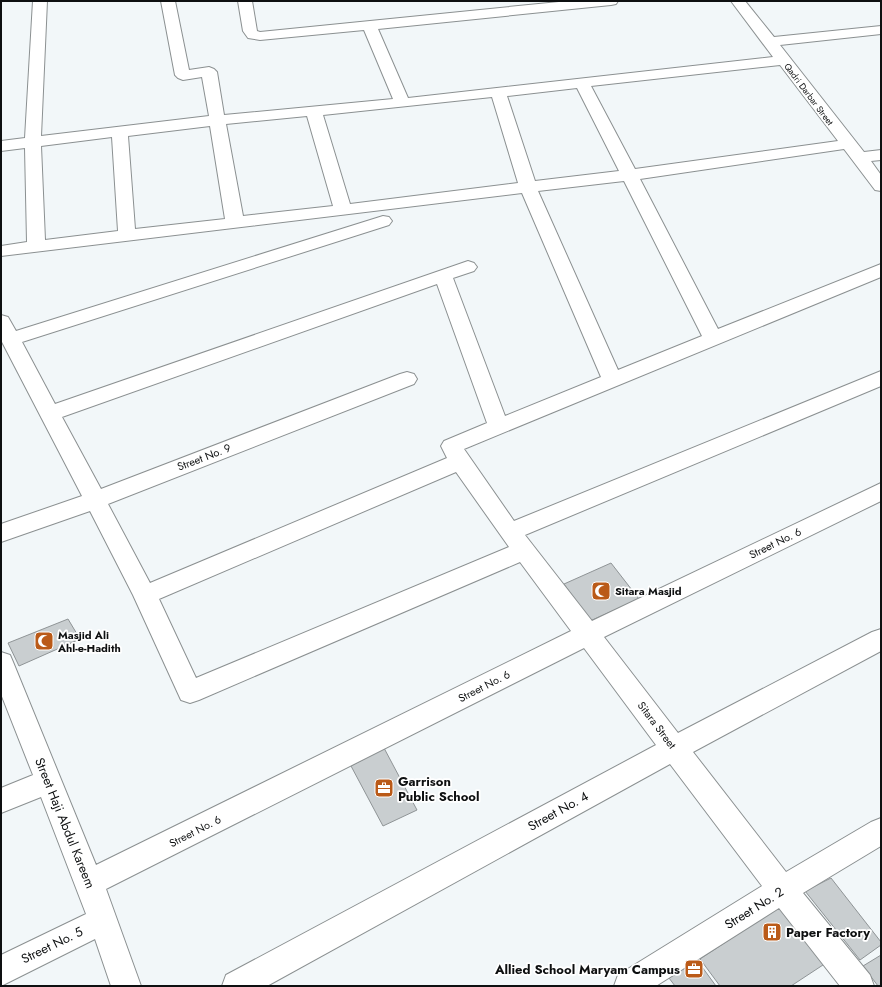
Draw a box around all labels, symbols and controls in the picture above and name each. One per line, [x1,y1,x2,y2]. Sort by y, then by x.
street label: Qadri Darbar Street [781,60,837,129]
street label: Street No. 9 [175,439,233,475]
street label: Street No. 6 [746,523,804,563]
mosque icon: Sitara Masjid [590,580,612,602]
place label: Sitara Masjid [615,583,682,599]
place label: Masjid Ali Ahl-e-Hadith [57,627,121,656]
mosque icon: Masjid Ali Ahl-e-Hadith [33,630,55,652]
street label: Street No. 6 [455,666,513,706]
street label: Sitara Street [634,698,680,752]
street label: Street Haji Abdul Kareem [30,755,100,891]
place label: Garrison Public School [398,772,480,806]
office icon: Garrison Public School [373,777,395,799]
street label: Street No. 4 [524,786,592,836]
street label: Street No. 6 [166,811,224,851]
street label: Street No. 2 [721,882,787,934]
building icon: Paper Factory [761,921,783,943]
street label: Street No. 5 [18,922,86,968]
place label: Paper Factory [786,923,870,942]
office icon: Allied School Maryam Campus [683,958,705,980]
place label: Allied School Maryam Campus [494,960,680,979]

